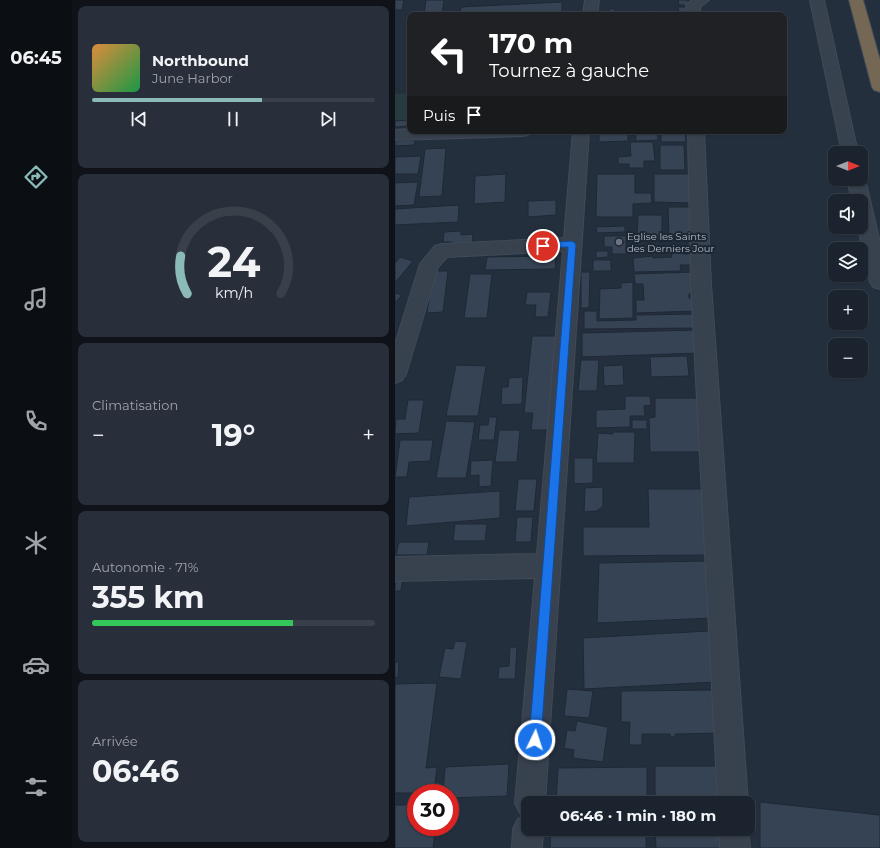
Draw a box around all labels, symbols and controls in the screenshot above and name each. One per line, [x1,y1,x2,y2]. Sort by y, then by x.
text: 170 m [489,26,573,60]
icon: left [423,28,475,80]
text: 06:45 [10,47,62,69]
text: Northbound [152,51,249,70]
text: Tournez à gauche [489,60,649,82]
text: June Harbor [152,70,233,86]
icon: arrive [463,104,485,126]
text: Puis [423,106,455,125]
icon: previous [128,108,150,130]
icon: pause [222,108,244,130]
icon: next [317,108,339,130]
north arrow [828,146,868,186]
map controls [828,146,868,378]
icon: directions [22,163,50,191]
button: sound [828,194,868,234]
pin [526,229,560,263]
place label: Eglise les Saints des Derniers Jour [627,230,715,255]
icon: arrive [532,235,554,257]
text: 24 [207,236,260,286]
marker: Eglise les Saints des Derniers Jour [614,237,624,247]
button: layers [828,242,868,282]
text: km/h [214,283,253,301]
icon: music [22,285,50,313]
button: + [828,290,868,330]
button: − [828,338,868,378]
text: Climatisation [92,397,178,413]
icon: phone [22,407,50,435]
text: 19° [212,417,255,454]
text: − [92,422,105,449]
text: + [362,422,375,449]
icon: climate [22,529,50,557]
text: Autonomie · 71% [92,559,199,575]
text: 355 km [92,579,205,616]
icon: car [22,651,50,679]
position arrow [514,719,556,761]
text: Arrivée [92,733,138,749]
text: 06:46 [92,753,179,790]
icon: filters [22,773,50,801]
speed limit sign: 30 [407,784,459,836]
text: 06:46 · 1 min · 180 m [560,806,716,825]

